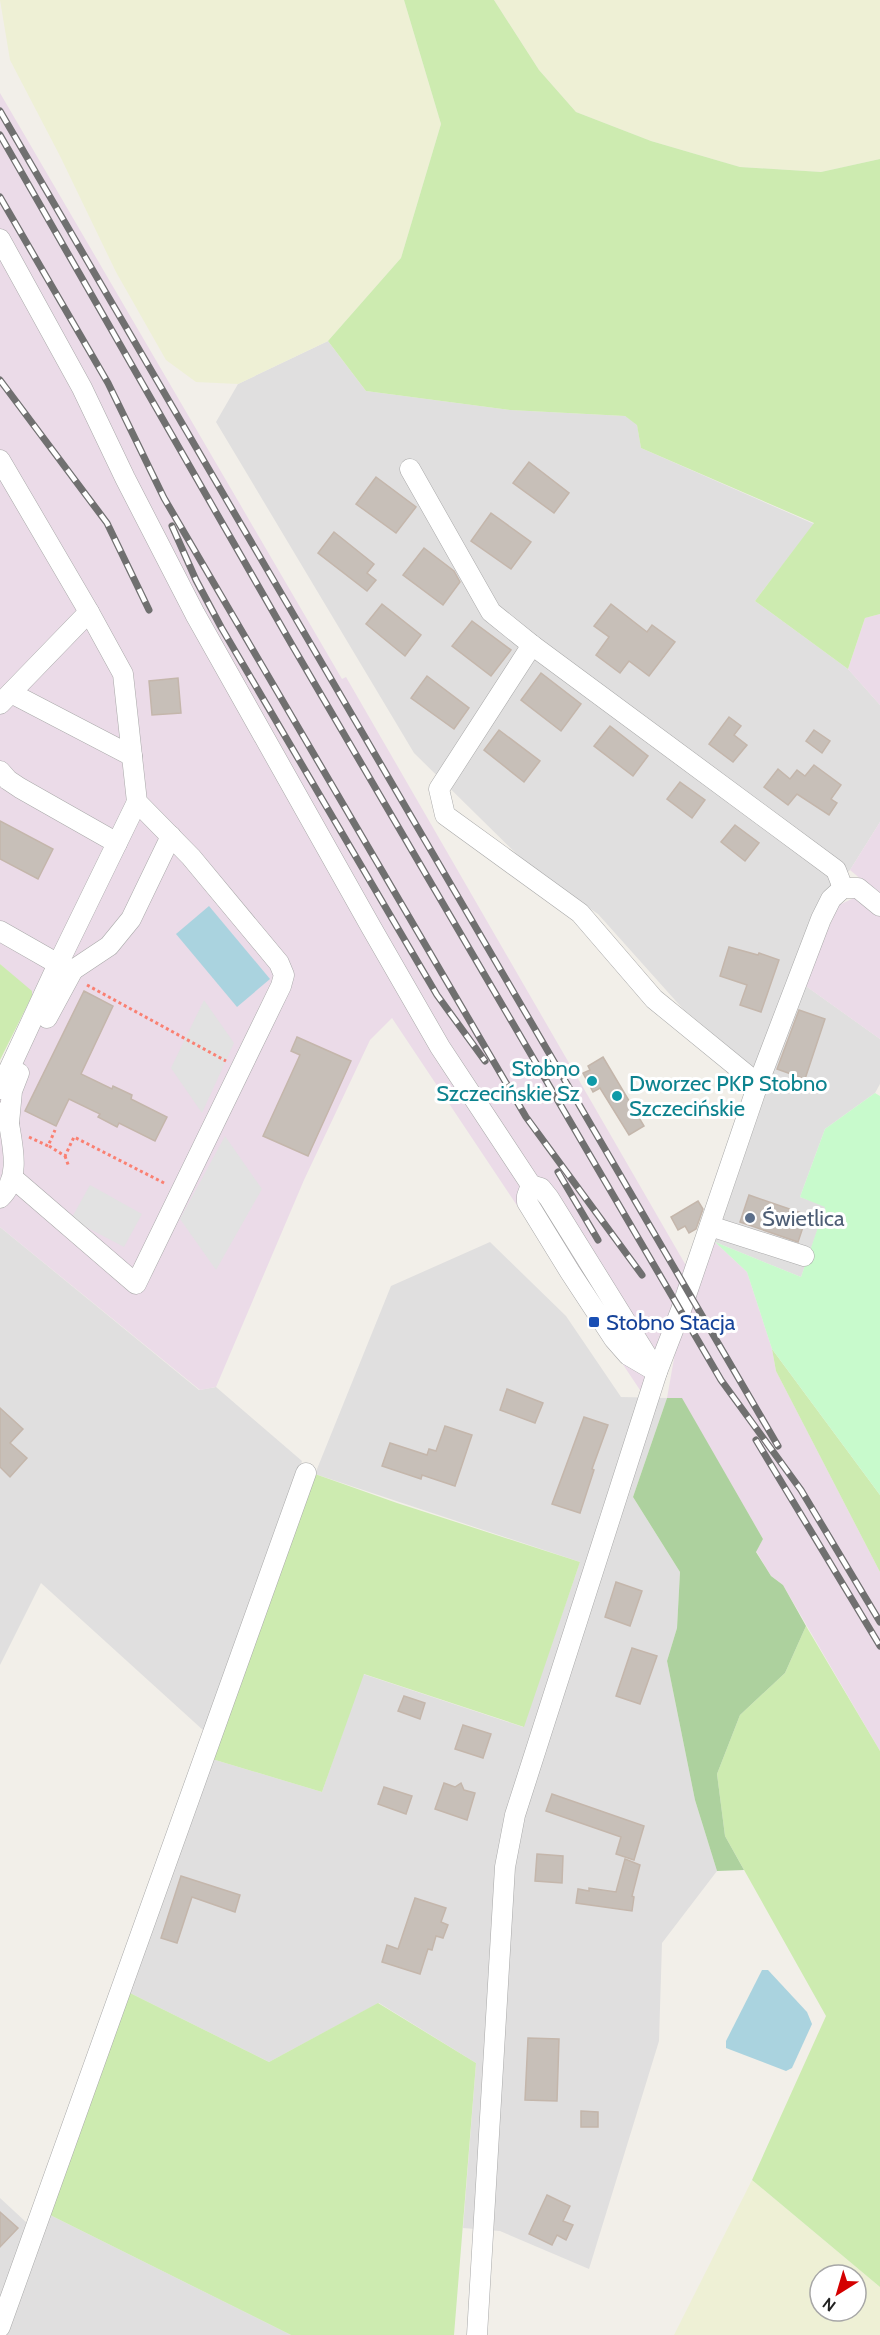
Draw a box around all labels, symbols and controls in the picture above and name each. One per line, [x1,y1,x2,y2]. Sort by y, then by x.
place label: Stobno Szczecińskie Sz [436,1055,580,1107]
place label: Dworzec PKP Stobno Szczecińskie [629,1070,827,1122]
marker: Stobno Szczecińskie Sz [585,1074,599,1088]
marker: Dworzec PKP Stobno Szczecińskie [610,1089,624,1103]
place label: Świetlica [762,1205,845,1232]
marker: Świetlica [743,1211,757,1225]
place label: Stobno Stacja [606,1309,736,1336]
marker: Stobno Stacja [587,1315,601,1329]
north arrow [808,2263,868,2323]
text: N [819,2294,840,2316]

